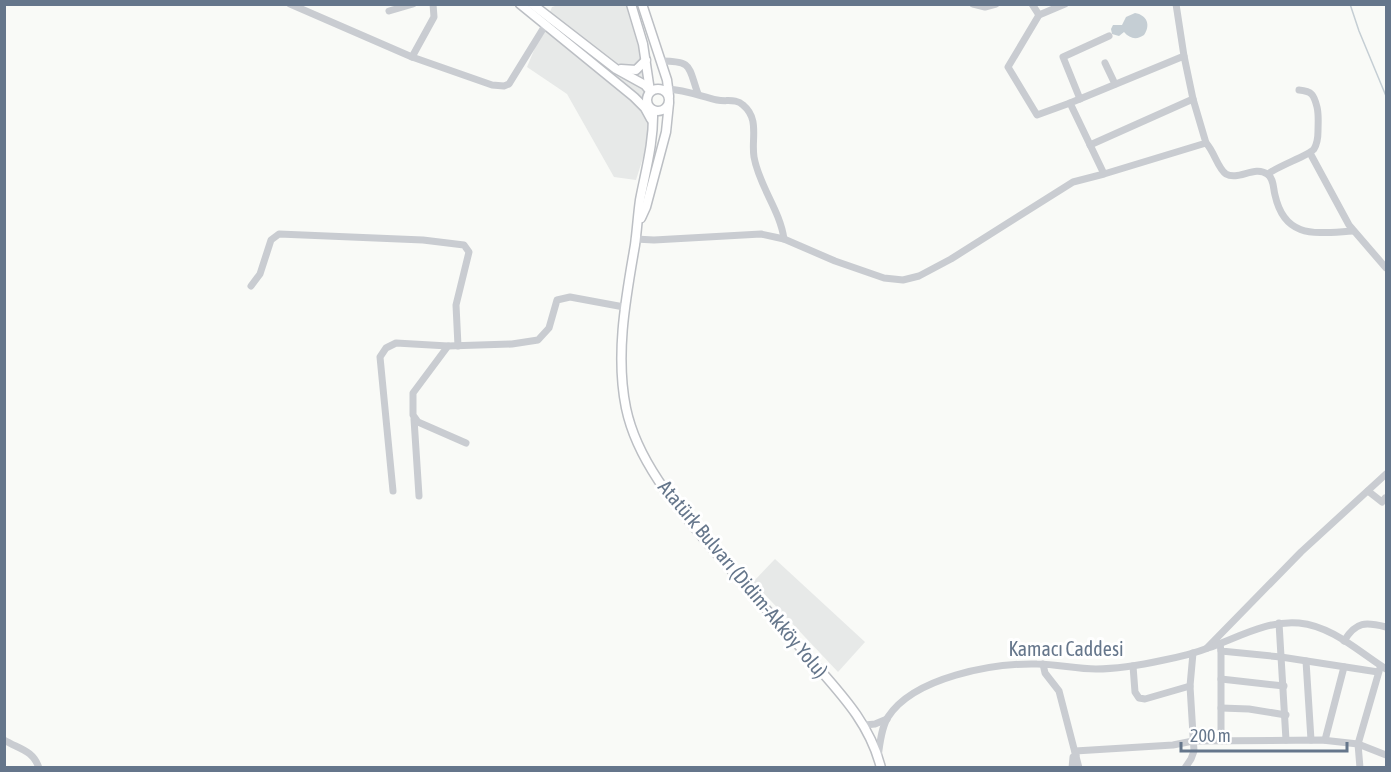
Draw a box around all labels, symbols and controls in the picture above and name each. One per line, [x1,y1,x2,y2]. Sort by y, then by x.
street label: Atatürk Bulvarı (Didim-Akköy Yolu) [654,475,833,682]
street label: Kamacı Caddesi [1008,637,1124,660]
scale bar [1181,715,1348,753]
text: 200 m [1190,725,1231,746]

